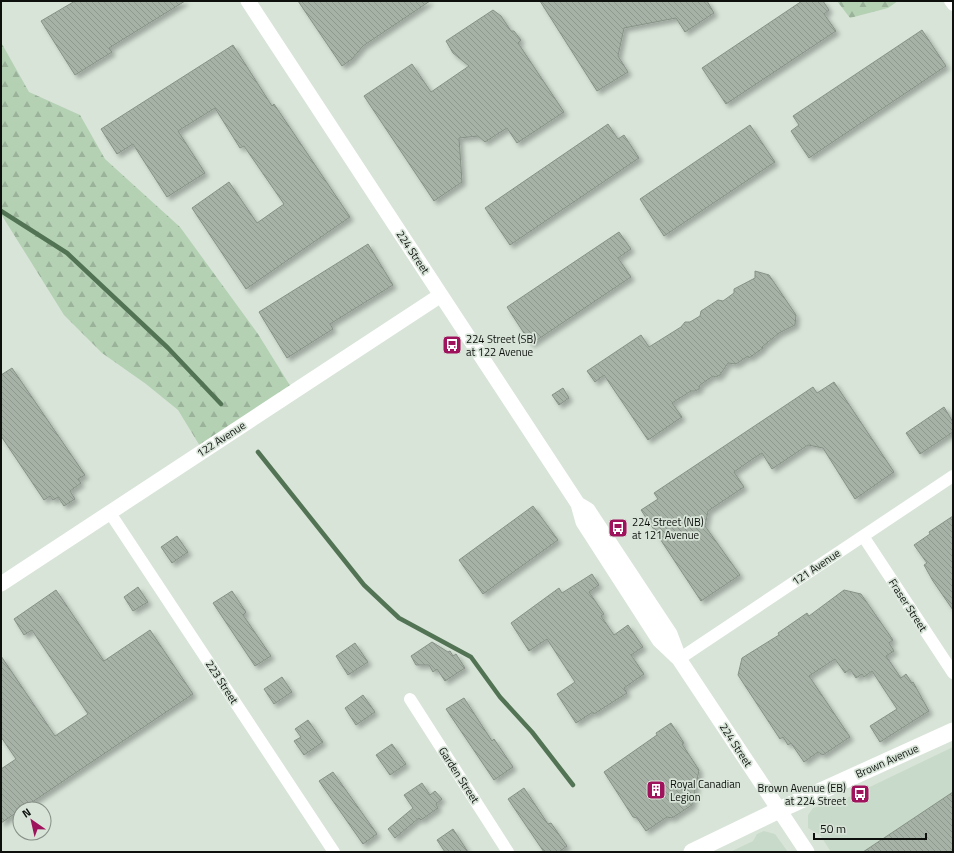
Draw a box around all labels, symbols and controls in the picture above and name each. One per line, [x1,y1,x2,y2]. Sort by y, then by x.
street label: 224 Street [393,227,433,277]
place label: 224 Street (SB) at 122 Avenue [466,331,536,360]
bus stop icon: 224 Street (SB) at 122 Avenue [441,334,463,356]
street label: 122 Avenue [193,417,249,461]
place label: 224 Street (NB) at 121 Avenue [632,514,704,543]
bus stop icon: 224 Street (NB) at 121 Avenue [607,517,629,539]
street label: 121 Avenue [789,545,844,589]
street label: Fraser Street [885,575,931,635]
street label: 223 Street [202,657,242,707]
street label: 224 Street [716,720,756,770]
street label: Brown Avenue [853,740,921,782]
street label: Garden Street [435,744,483,806]
place label: Royal Canadian Legion [670,776,741,805]
building icon: Royal Canadian Legion [645,779,667,801]
place label: Brown Avenue (EB) at 224 Street [758,780,846,809]
bus stop icon: Brown Avenue (EB) at 224 Street [849,783,871,805]
north arrow [12,801,52,841]
text: N [19,804,34,821]
scale bar [814,815,926,841]
text: 50 m [820,819,846,838]

